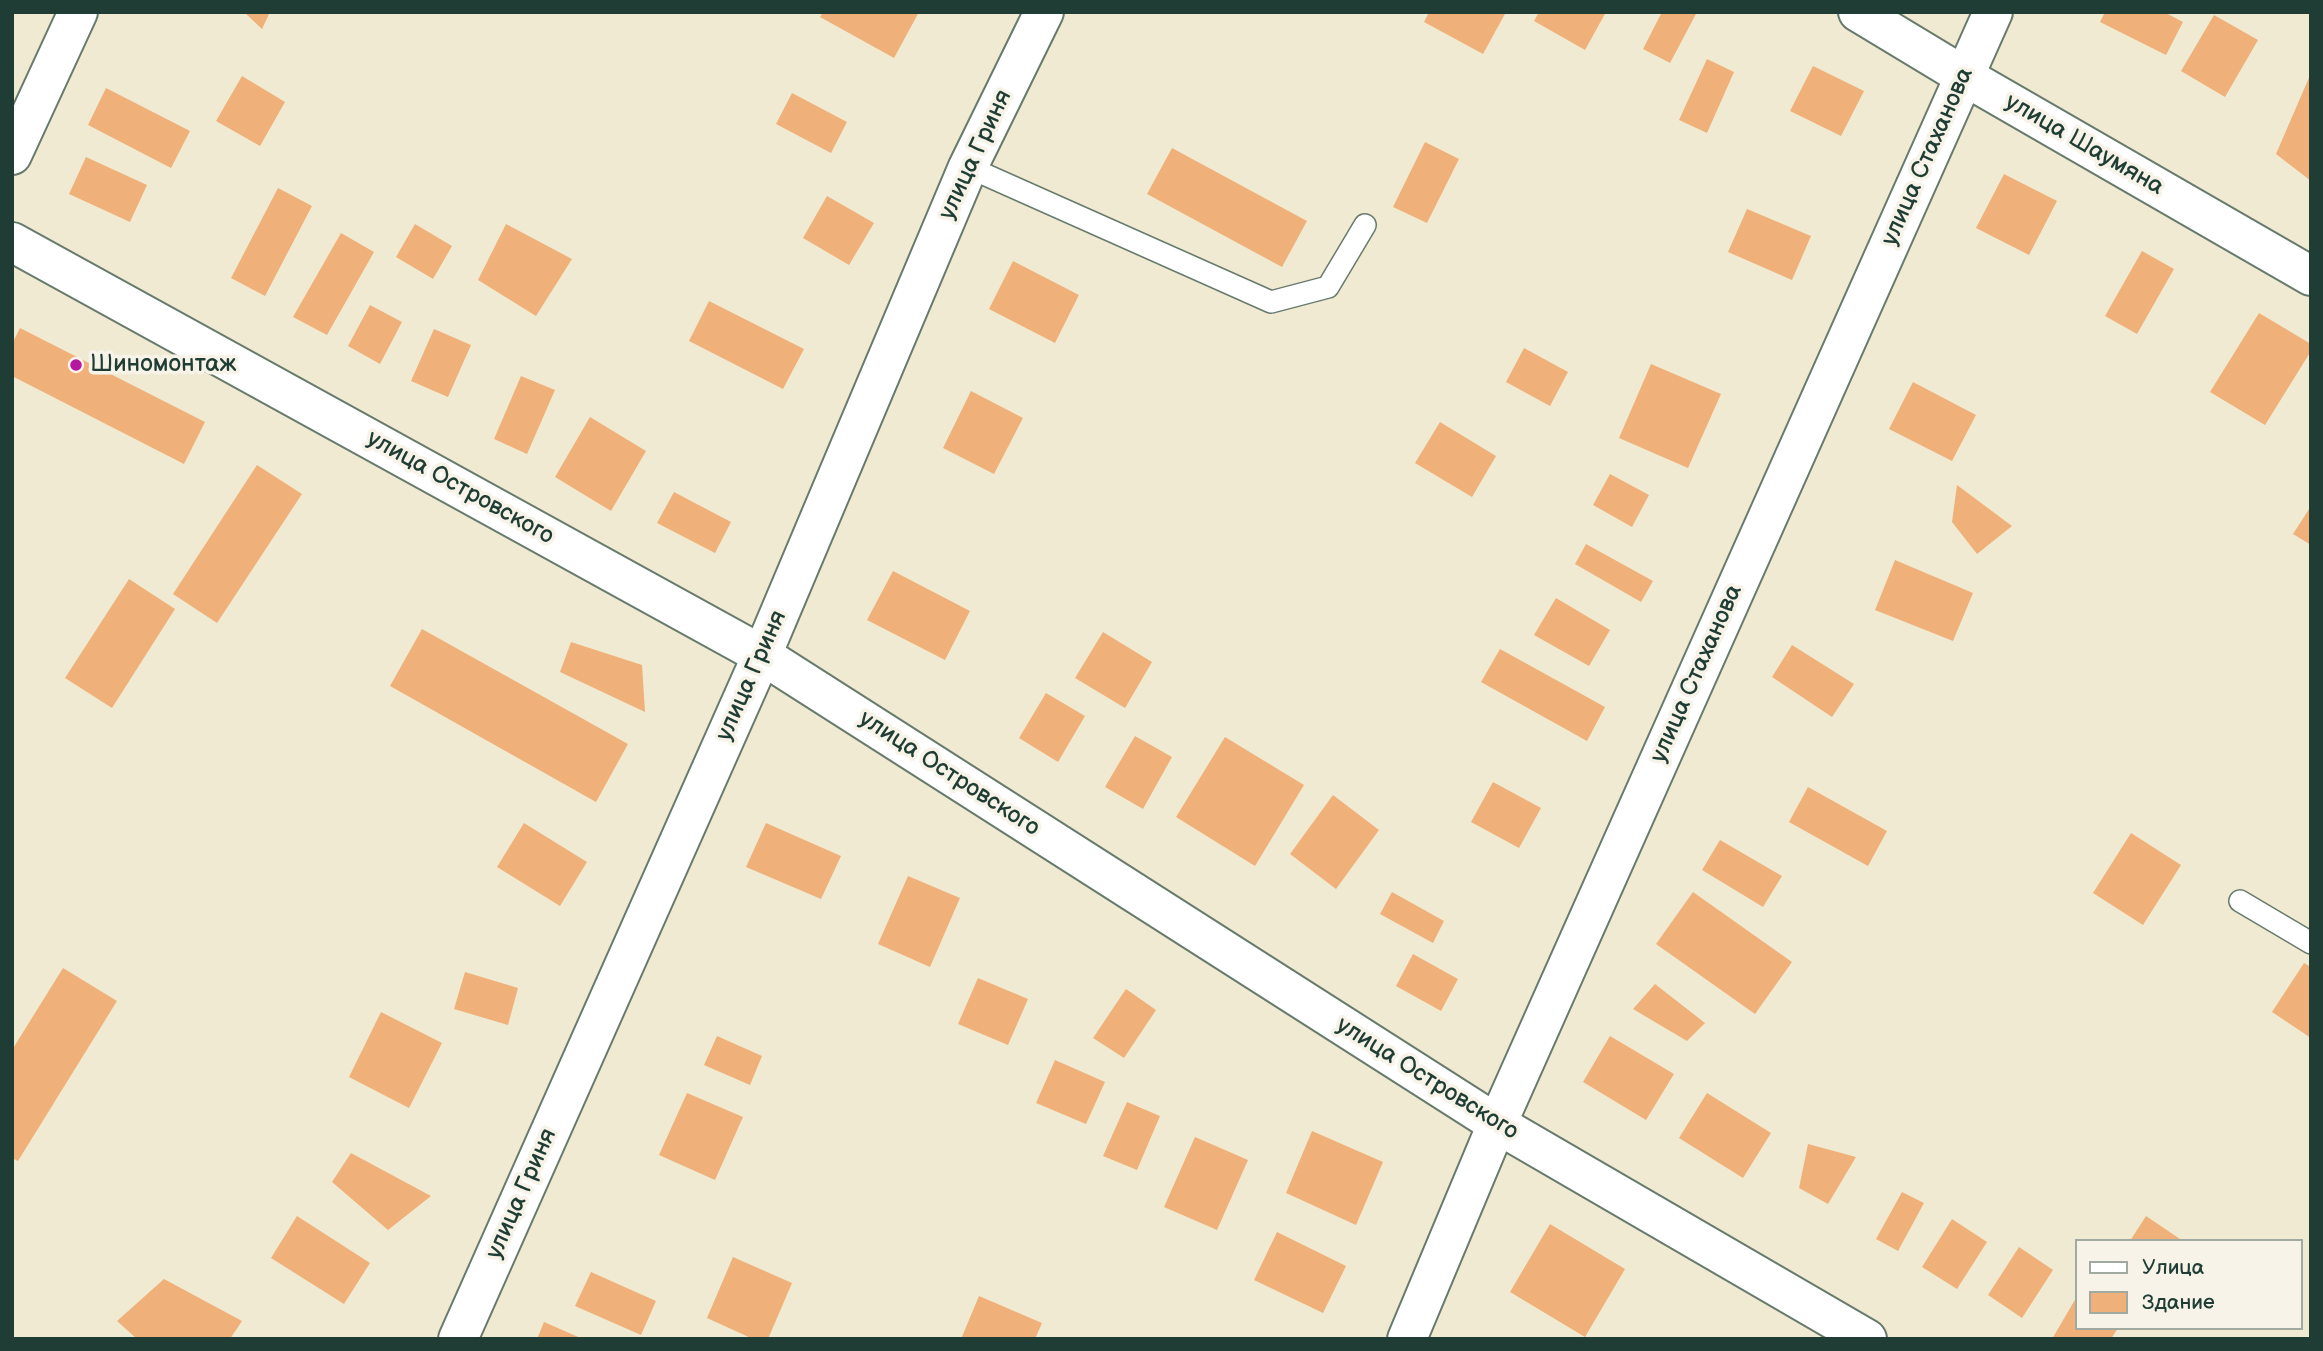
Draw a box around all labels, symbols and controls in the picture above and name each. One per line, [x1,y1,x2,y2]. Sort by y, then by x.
street label: улица Стаханова [1876,64,1980,250]
street label: улица Гриня [933,85,1019,225]
street label: улица Шаумяна [2000,88,2168,202]
place label: Шиномонтаж [90,351,236,379]
marker: Шиномонтаж [68,357,84,373]
street label: улица Островского [361,425,559,551]
street label: улица Стаханова [1645,581,1749,767]
street label: улица Гриня [710,606,794,746]
street label: улица Островского [853,705,1045,843]
street label: улица Островского [1330,1011,1524,1147]
street label: улица Гриня [480,1124,564,1264]
legend [2074,1239,2302,1330]
text: Улица [2142,1255,2204,1280]
text: Здание [2142,1290,2215,1315]

